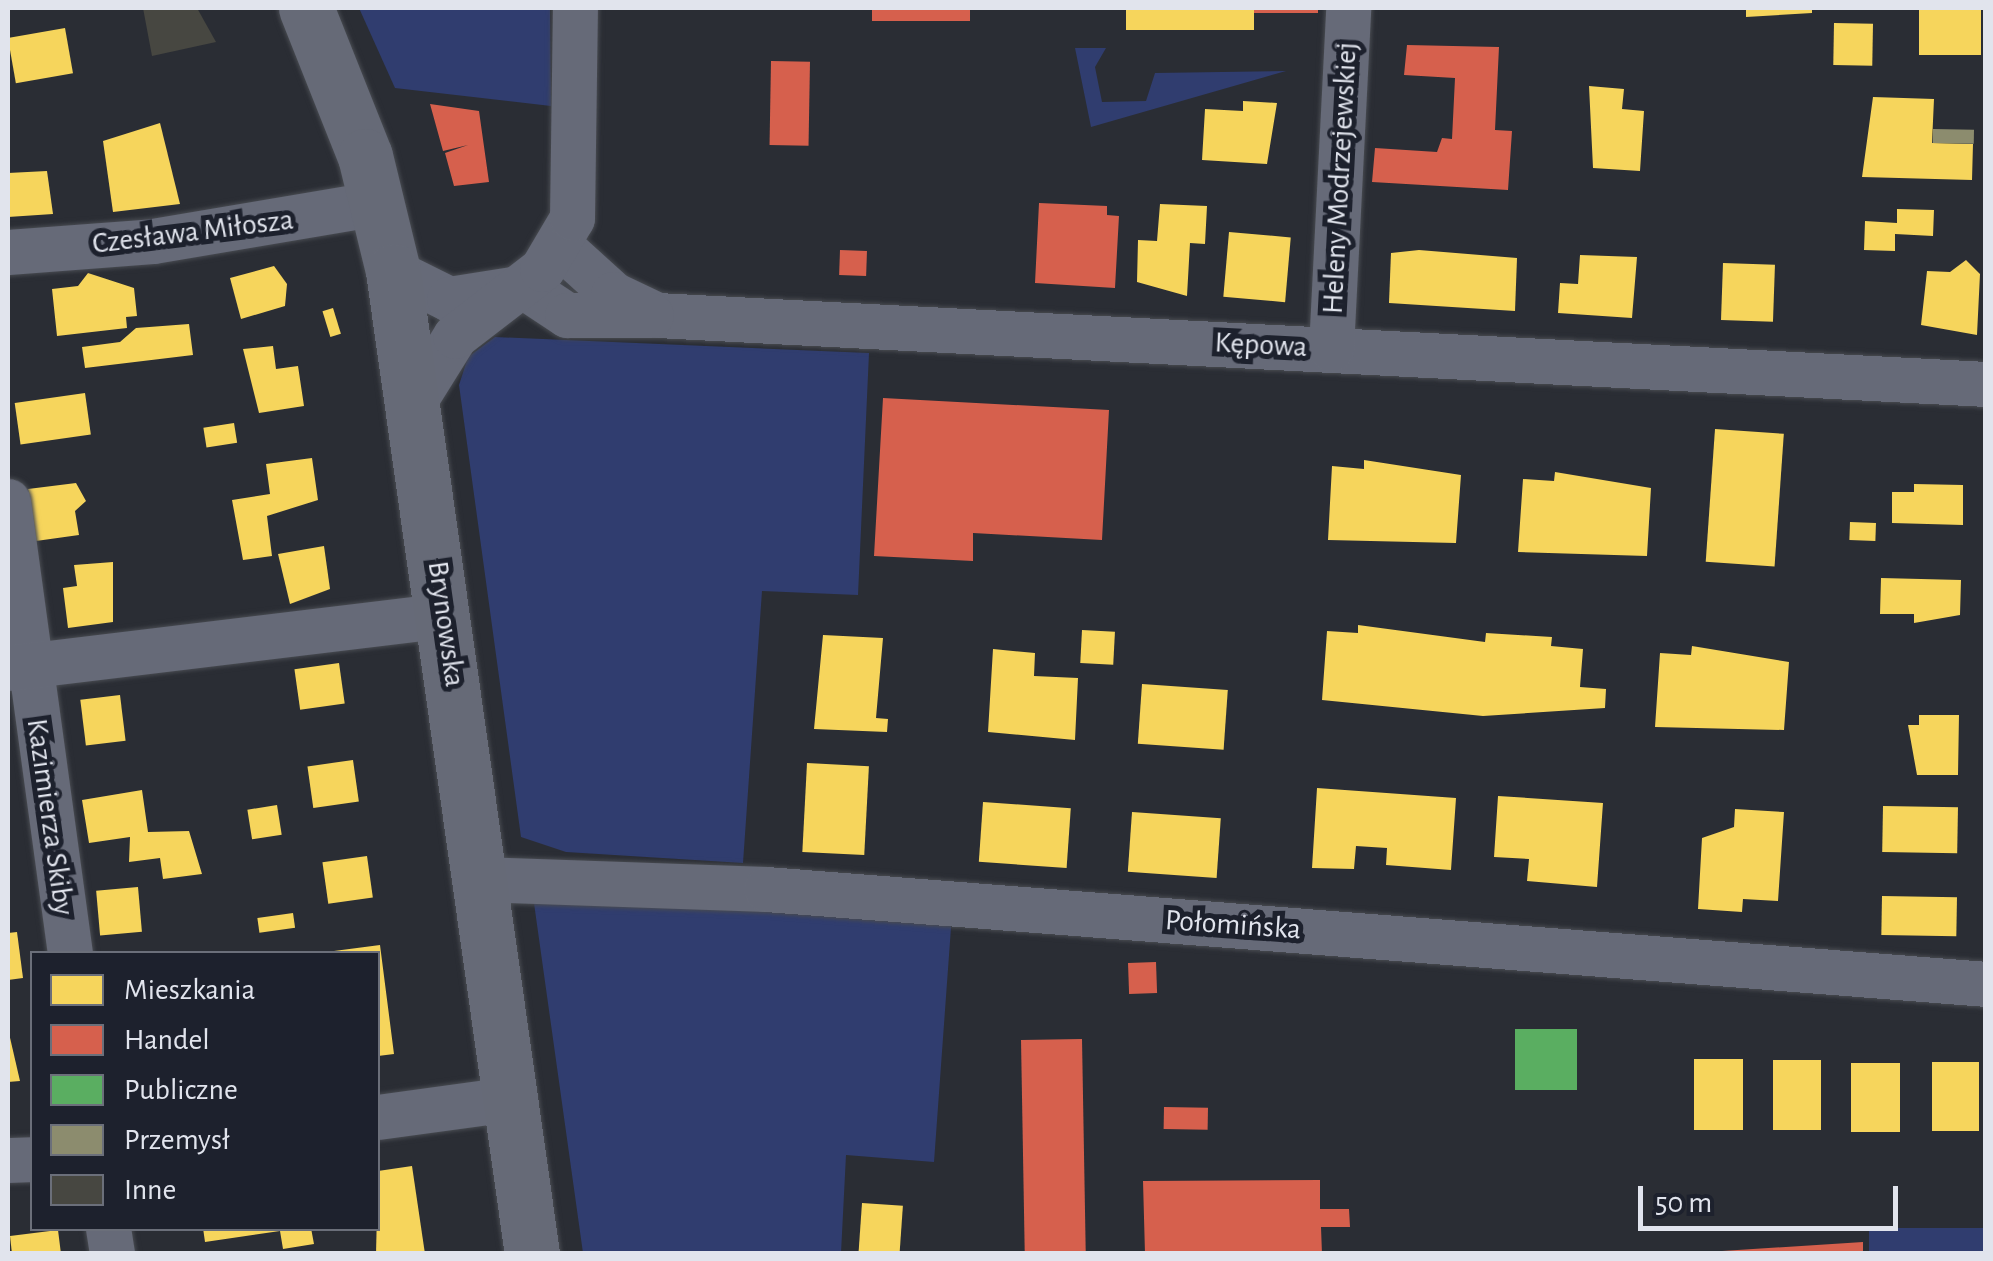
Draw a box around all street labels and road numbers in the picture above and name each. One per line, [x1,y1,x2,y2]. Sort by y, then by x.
street label: Heleny Modrzejewskiej [1315,41,1365,315]
street label: Czesława Miłosza [90,202,296,262]
street label: Kępowa [1214,325,1308,365]
street label: Brynowska [419,559,473,689]
street label: Kazimierza Skiby [18,716,82,918]
street label: Połomińska [1164,902,1302,948]

